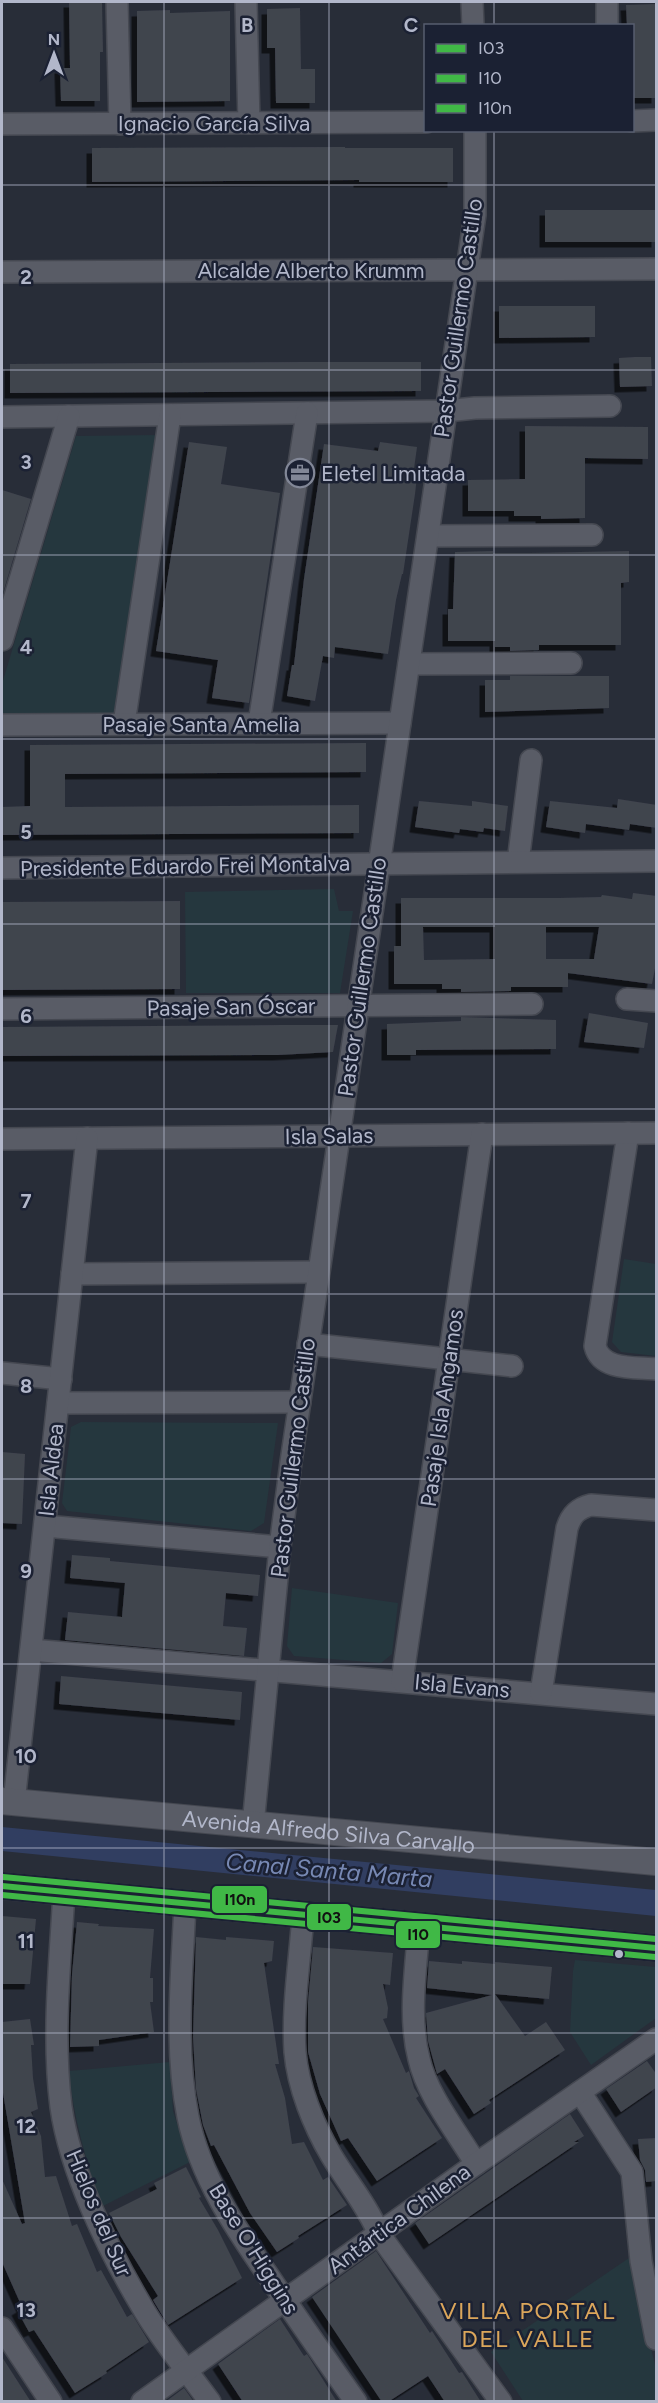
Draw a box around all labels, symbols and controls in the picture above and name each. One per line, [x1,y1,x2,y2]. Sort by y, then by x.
text: B [241,13,253,37]
text: C [404,13,418,37]
north arrow [24,24,84,84]
legend [424,24,634,132]
text: N [48,30,60,49]
text: I03 [478,37,504,59]
text: I10 [478,67,502,89]
text: I10n [478,97,512,119]
street label: Ignacio García Silva [118,110,310,137]
street label: Pastor Guillermo Castillo [428,197,488,439]
street label: Alcalde Alberto Krumm [197,257,425,284]
text: 2 [20,265,32,289]
text: 3 [20,450,32,474]
office icon: Eletel Limitada [284,457,316,489]
place label: Eletel Limitada [321,460,465,487]
text: 4 [20,635,33,659]
street label: Pasaje Santa Amelia [102,711,300,738]
text: 5 [20,820,32,844]
street label: Presidente Eduardo Frei Montalva [20,850,350,882]
street label: Pastor Guillermo Castillo [332,856,392,1098]
street label: Pasaje San Óscar [146,992,316,1022]
text: 6 [20,1004,32,1028]
street label: Isla Salas [284,1122,374,1150]
text: 7 [20,1189,32,1213]
street label: Pasaje Isla Angamos [415,1307,469,1509]
street label: Pastor Guillermo Castillo [265,1337,321,1579]
text: 8 [20,1374,32,1398]
street label: Isla Aldea [33,1422,69,1518]
text: 9 [20,1559,32,1583]
street label: Isla Evans [413,1668,511,1704]
text: 10 [15,1744,37,1768]
street label: Avenida Alfredo Silva Carvallo [181,1804,476,1859]
water label: Canal Santa Marta [224,1847,434,1893]
line badge: I10n [211,1885,268,1914]
text: I10n [225,1890,255,1909]
line badge: I03 [306,1903,352,1931]
text: I03 [317,1908,341,1927]
line badge: I10 [395,1920,441,1949]
text: I10 [407,1925,429,1944]
text: 11 [18,1929,34,1953]
unlabelled marker [613,1948,625,1960]
text: 12 [16,2114,36,2138]
street label: Hielos del Sur [60,2145,138,2281]
street label: Antártica Chilena [322,2158,476,2280]
street label: Base O'Higgins [203,2179,305,2319]
district label: VILLA PORTAL DEL VALLE [440,2296,616,2353]
text: 13 [16,2298,36,2322]

